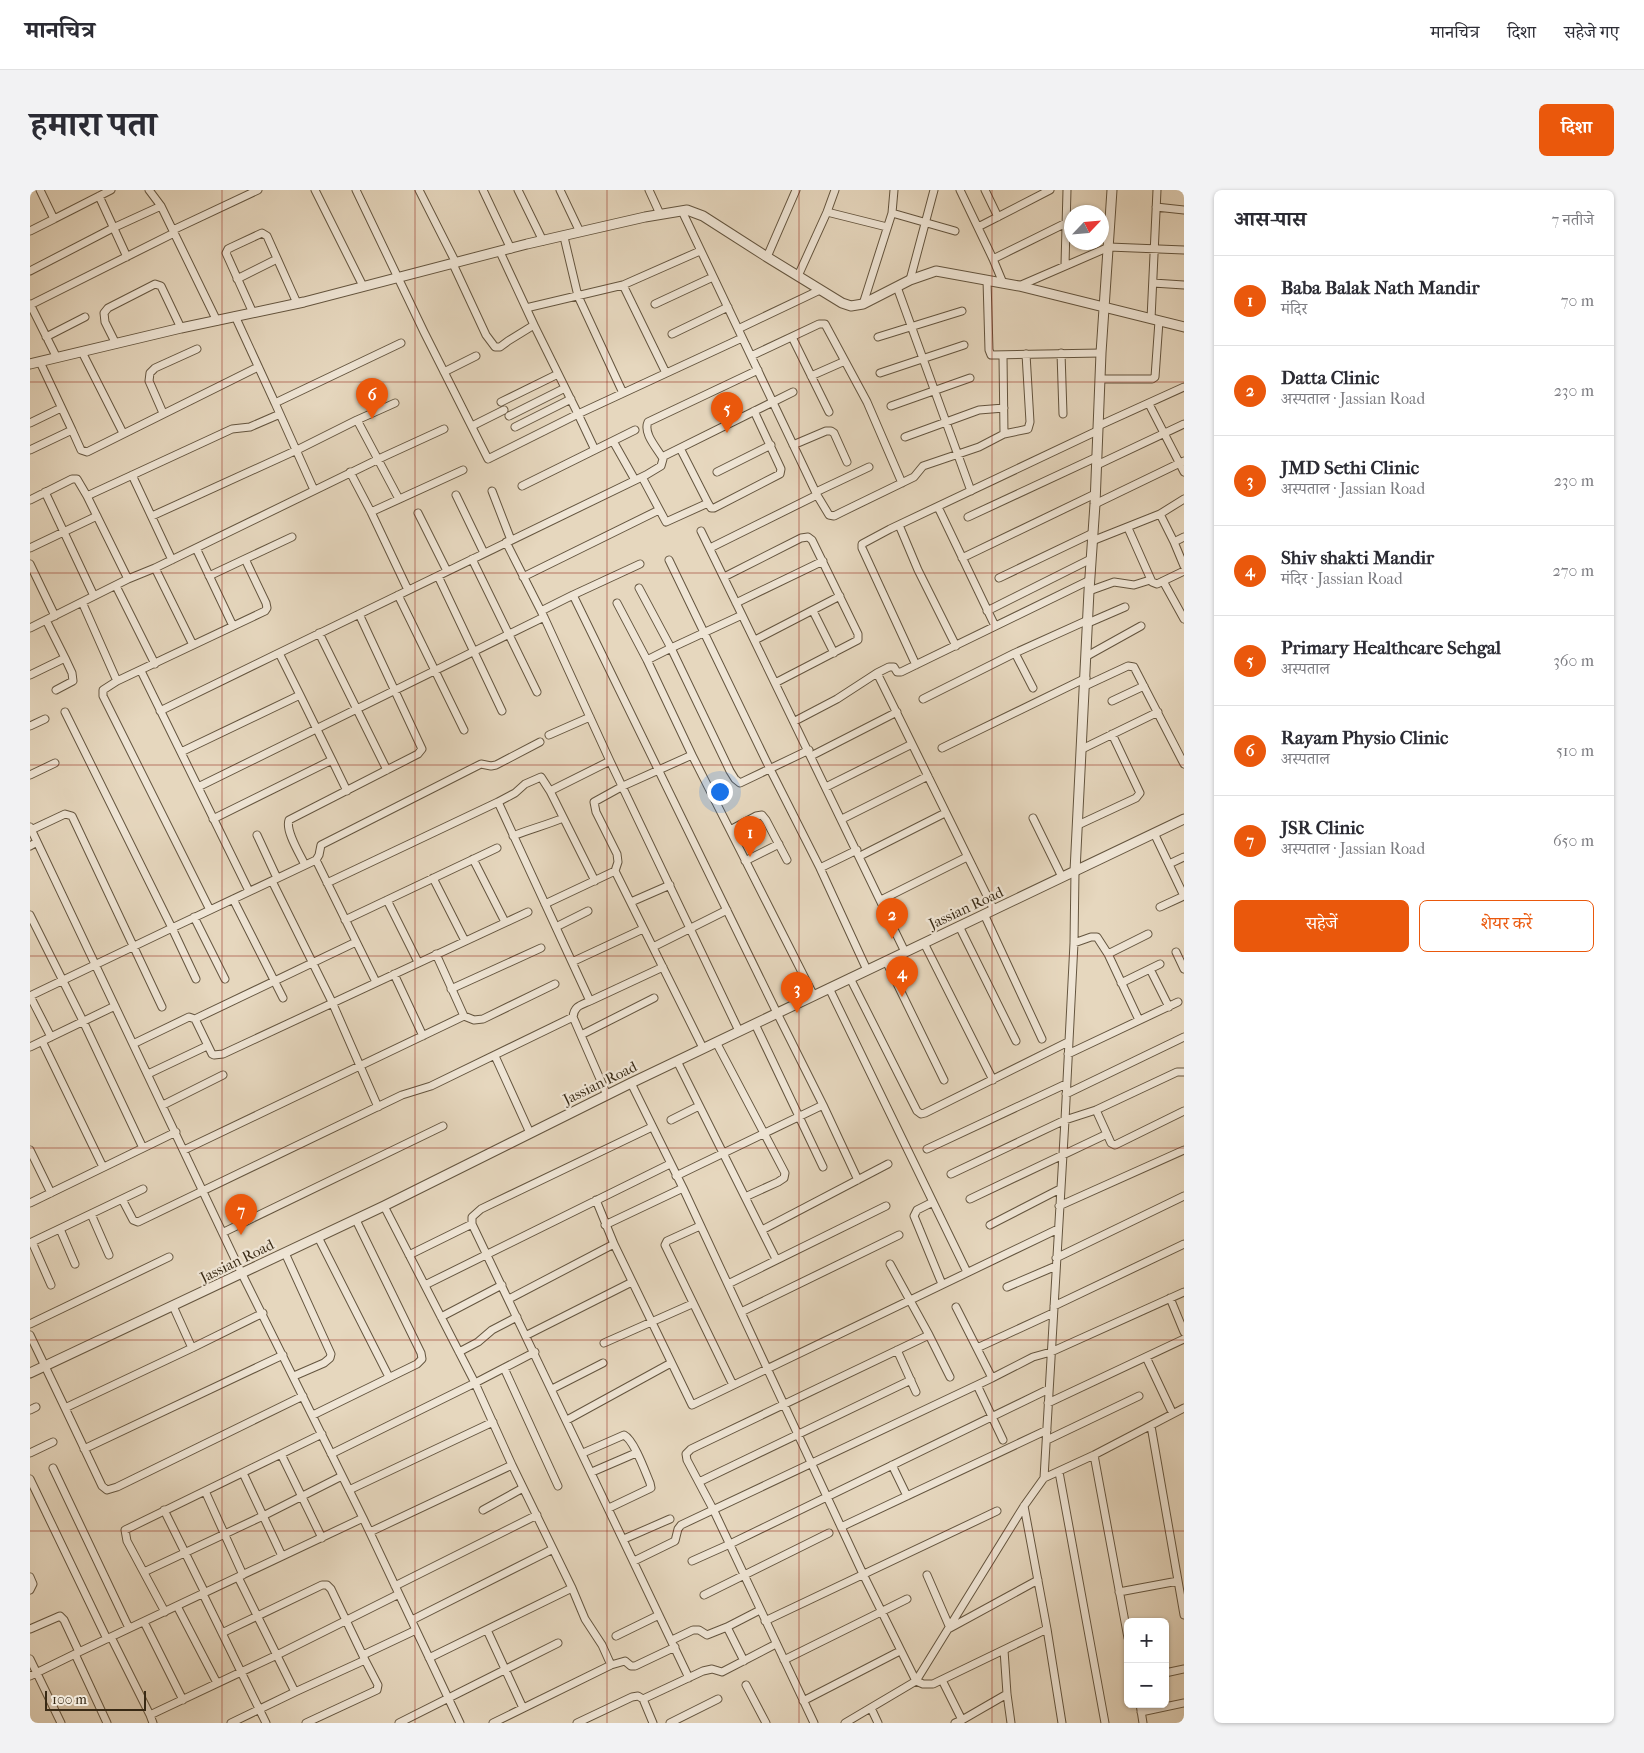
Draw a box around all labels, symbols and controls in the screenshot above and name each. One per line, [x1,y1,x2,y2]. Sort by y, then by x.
text: मानचित्र [25,16,95,44]
text: मानचित्र [1431,22,1479,43]
text: दिशा [1507,22,1536,43]
text: सहेजे गए [1564,22,1619,43]
text: हमारा पता [30,104,157,145]
button: दिशा [1539,104,1614,156]
north arrow [1064,205,1109,250]
text: आस-पास [1234,207,1306,231]
text: 7 नतीजे [1551,210,1594,229]
text: Baba Balak Nath Mandir [1281,277,1479,299]
text: 1 [1247,291,1253,310]
text: 70 m [1561,291,1594,310]
text: मंदिर [1281,299,1307,318]
text: Datta Clinic [1281,367,1379,389]
pin: 6 [356,378,388,419]
text: 2 [1246,381,1254,400]
text: 230 m [1554,381,1594,400]
text: अस्पताल · Jassian Road [1281,389,1425,408]
pin: 5 [711,392,743,433]
text: JMD Sethi Clinic [1281,457,1419,479]
text: 3 [1247,471,1253,490]
text: 230 m [1554,471,1594,490]
text: अस्पताल · Jassian Road [1281,479,1425,498]
text: Shiv shakti Mandir [1281,547,1434,569]
text: 4 [1245,561,1255,580]
text: 270 m [1553,561,1594,580]
text: मंदिर · Jassian Road [1281,569,1403,588]
text: Primary Healthcare Sehgal [1281,637,1501,659]
text: 5 [1247,651,1253,670]
text: 360 m [1553,651,1594,670]
text: अस्पताल [1281,659,1330,678]
text: Rayam Physio Clinic [1281,727,1448,749]
text: 6 [1246,741,1254,760]
text: 510 m [1556,741,1594,760]
text: अस्पताल [1281,749,1330,768]
your location [707,779,733,805]
pin: 1 [734,816,766,857]
text: JSR Clinic [1281,817,1364,839]
text: 7 [1246,831,1254,850]
text: 650 m [1553,831,1594,850]
text: अस्पताल · Jassian Road [1281,839,1425,858]
street label: Jassian Road [925,883,1007,933]
pin: 2 [876,898,908,939]
button: सहेजें [1234,900,1409,952]
button: शेयर करें [1419,900,1594,952]
pin: 4 [886,956,918,997]
pin: 3 [781,972,813,1013]
street label: Jassian Road [559,1057,641,1109]
pin: 7 [225,1194,257,1235]
street label: Jassian Road [196,1235,278,1287]
map controls [1124,1618,1169,1708]
button: + [1124,1618,1169,1663]
button: − [1124,1663,1169,1708]
scale bar [45,1688,146,1711]
text: 100 m [52,1691,87,1708]

